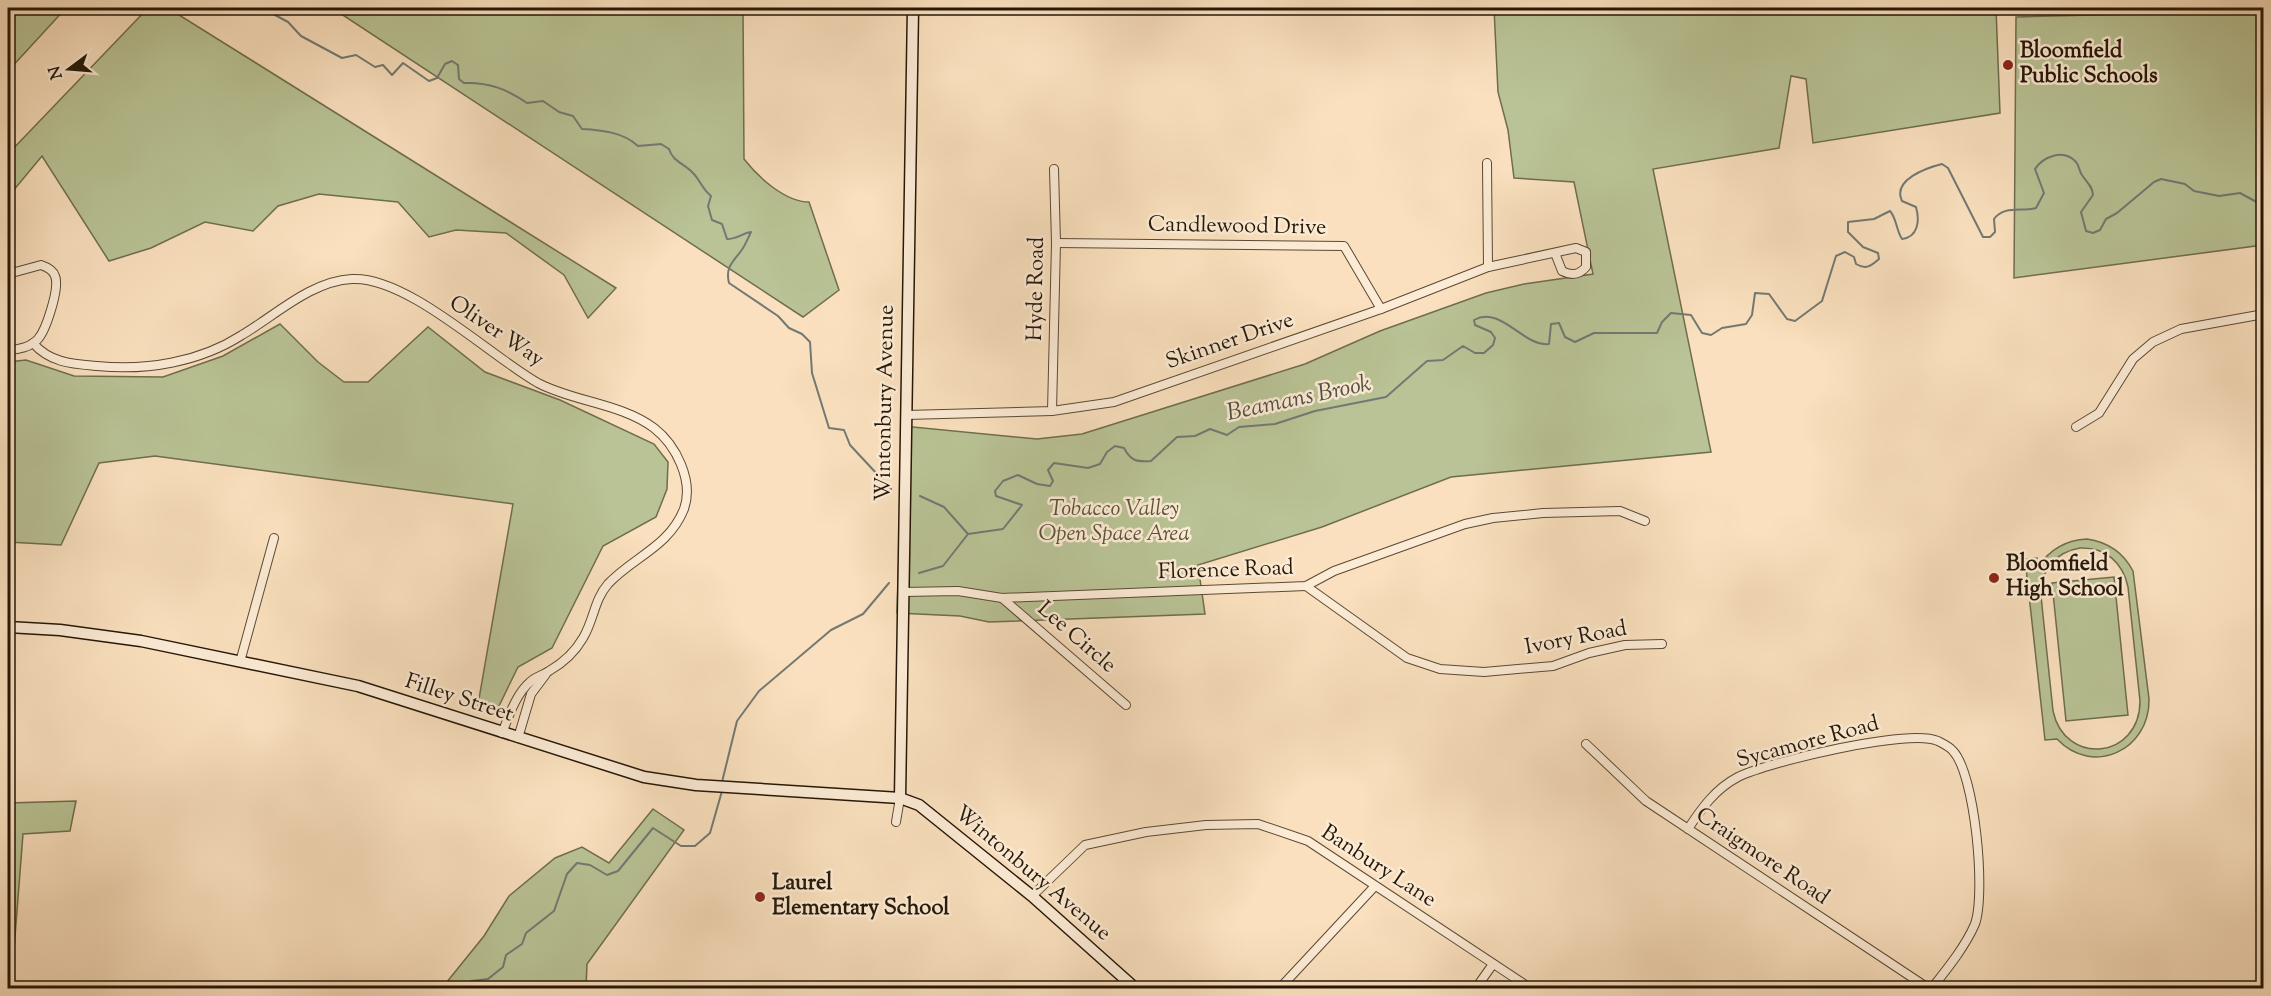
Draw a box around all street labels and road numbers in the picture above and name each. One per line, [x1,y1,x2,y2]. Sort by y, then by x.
street label: Candlewood Drive [1147,209,1327,245]
street label: Hyde Road [1020,236,1054,342]
street label: Oliver Way [442,288,550,376]
street label: Wintonbury Avenue [868,304,904,502]
street label: Skinner Drive [1162,305,1298,379]
street label: Florence Road [1158,553,1294,589]
street label: Lee Circle [1029,594,1123,682]
street label: Ivory Road [1522,613,1630,665]
street label: Filley Street [401,666,518,732]
street label: Sycamore Road [1733,709,1883,777]
street label: Wintonbury Avenue [946,799,1118,949]
street label: Craigmore Road [1689,800,1835,914]
street label: Banbury Lane [1314,818,1442,916]

